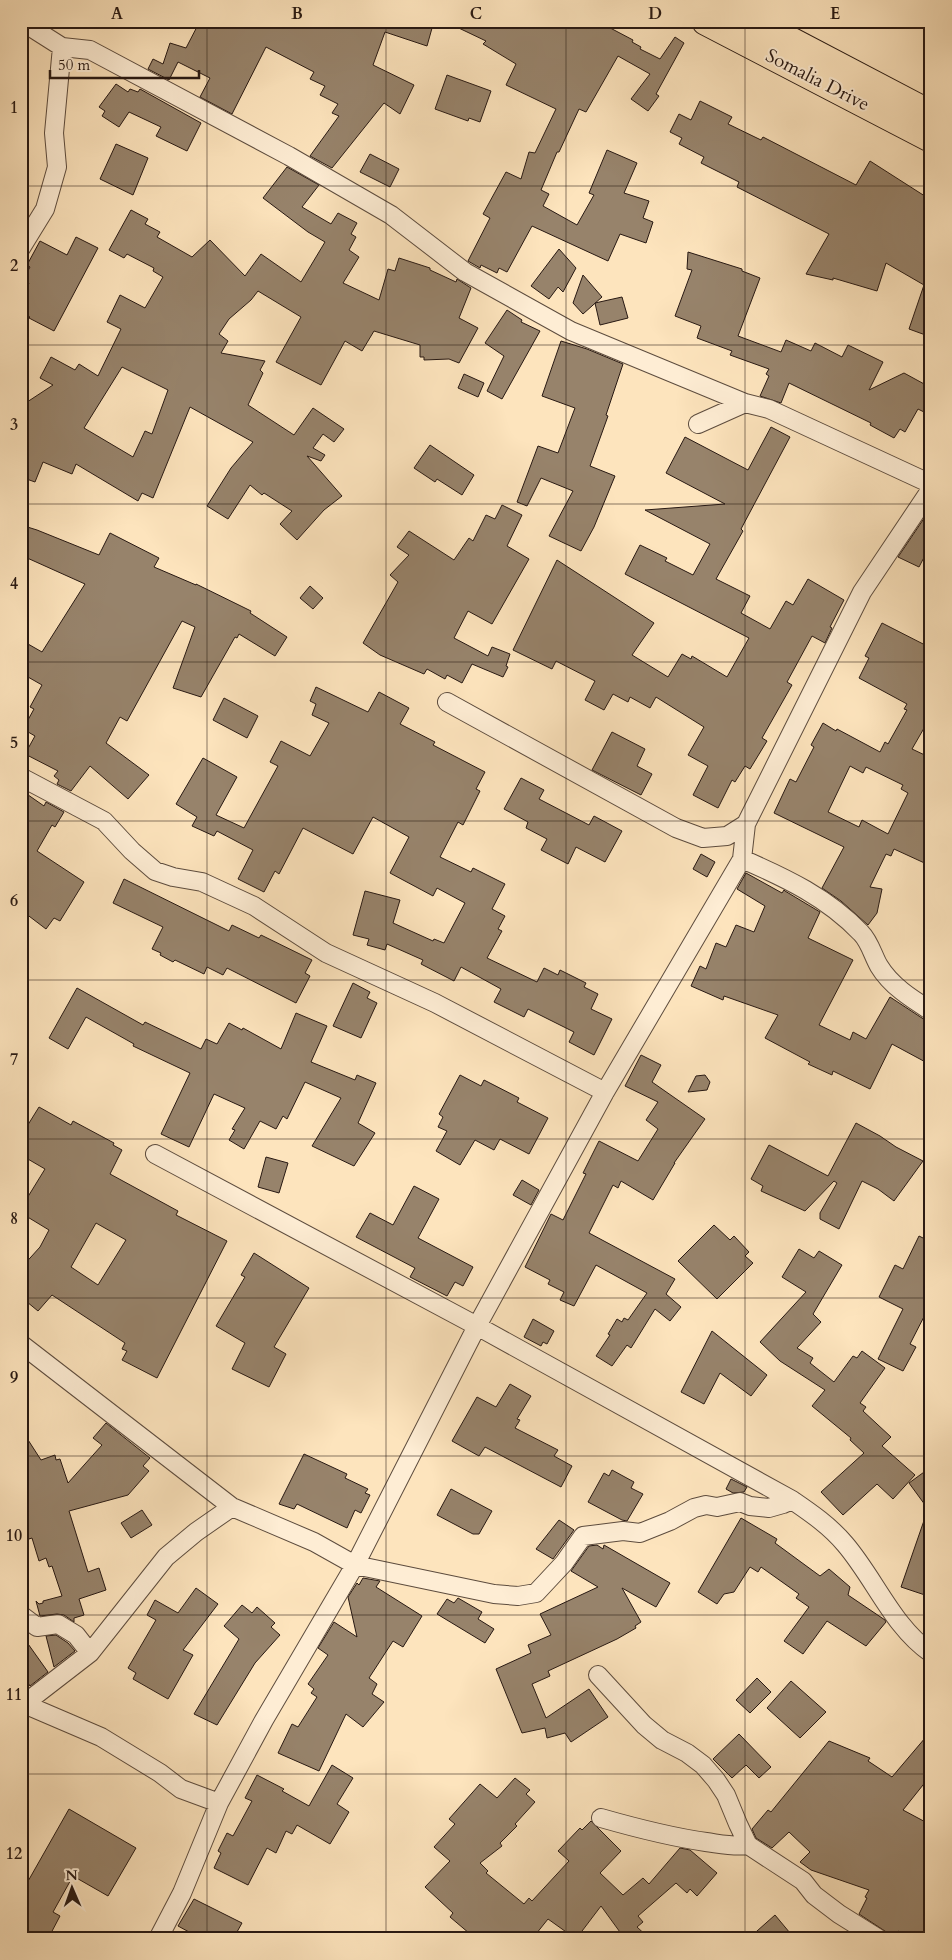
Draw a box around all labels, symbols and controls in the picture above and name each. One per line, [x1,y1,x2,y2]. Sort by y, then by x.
text: A [111,3,123,25]
text: B [291,3,303,25]
text: C [470,3,482,25]
text: D [648,3,662,25]
text: E [830,3,840,25]
street label: Somalia Drive [761,43,874,117]
scale bar [50,48,199,80]
text: 50 m [58,55,90,75]
text: 1 [10,97,18,119]
text: 2 [10,255,18,277]
text: 3 [10,414,18,436]
text: 4 [10,573,18,595]
text: 5 [10,732,18,754]
text: 6 [10,890,18,912]
text: 7 [10,1049,18,1071]
text: 8 [10,1208,18,1230]
text: 9 [10,1367,18,1389]
text: 10 [6,1525,22,1547]
text: 11 [6,1684,22,1706]
text: 12 [6,1843,22,1865]
north arrow [48,1862,98,1912]
text: N [65,1866,78,1885]

